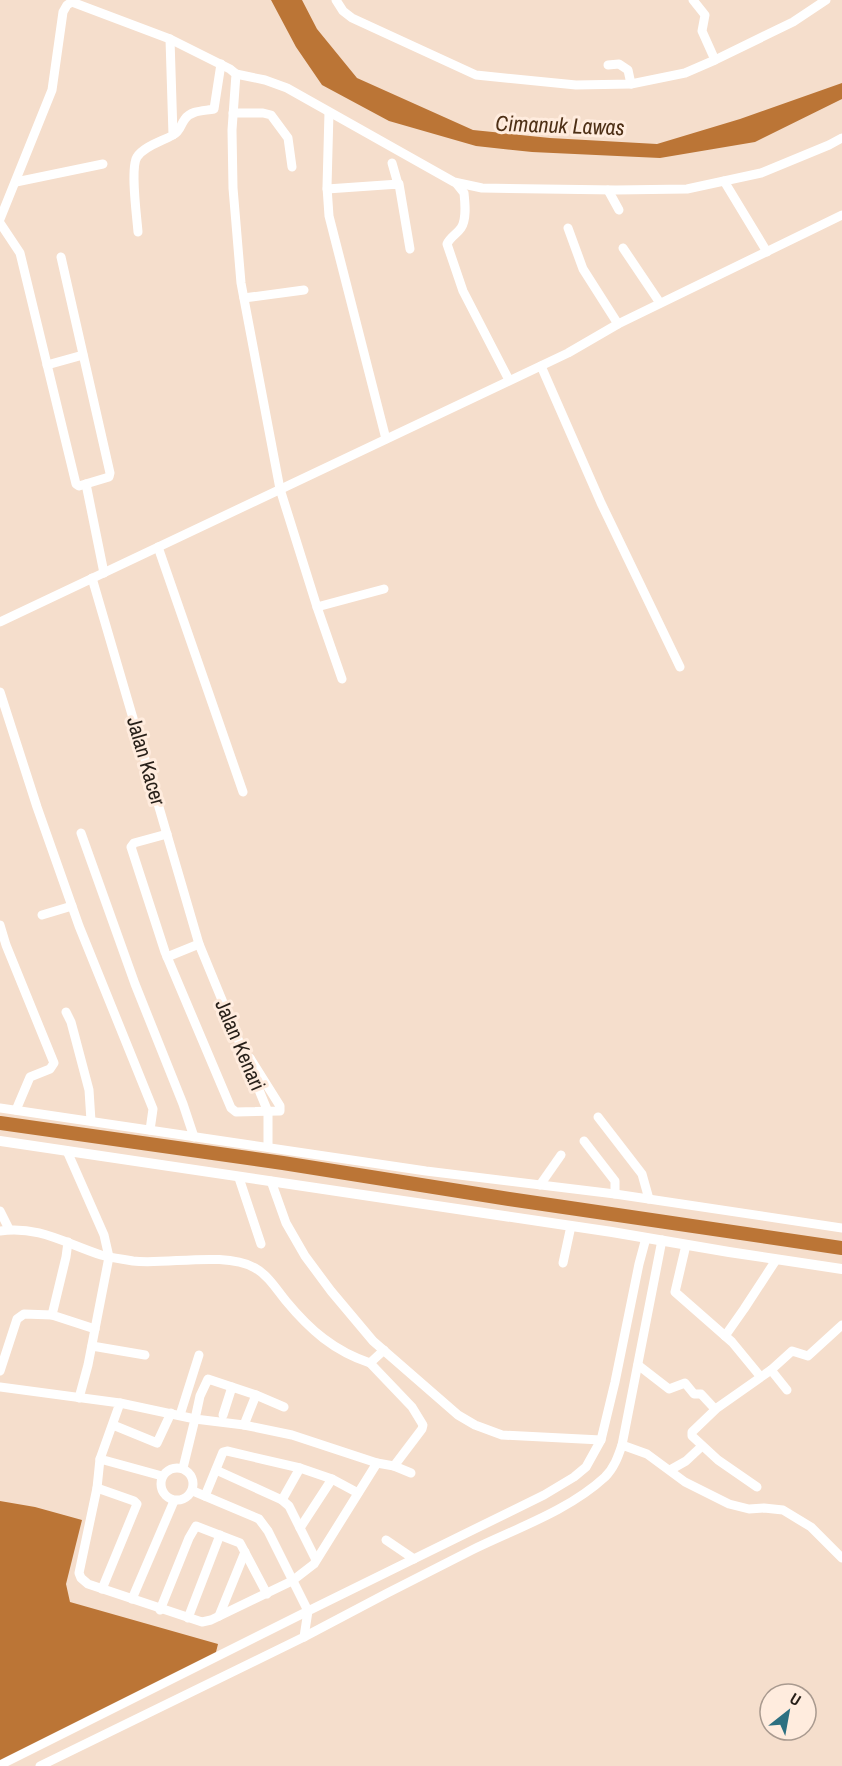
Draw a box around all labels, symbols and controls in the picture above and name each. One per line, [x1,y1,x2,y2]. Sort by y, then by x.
water label: Cimanuk Lawas [495,108,625,142]
street label: Jalan Kacer [120,713,173,809]
street label: Jalan Kenari [208,995,273,1095]
north arrow [758,1682,818,1742]
text: U [786,1687,805,1711]

